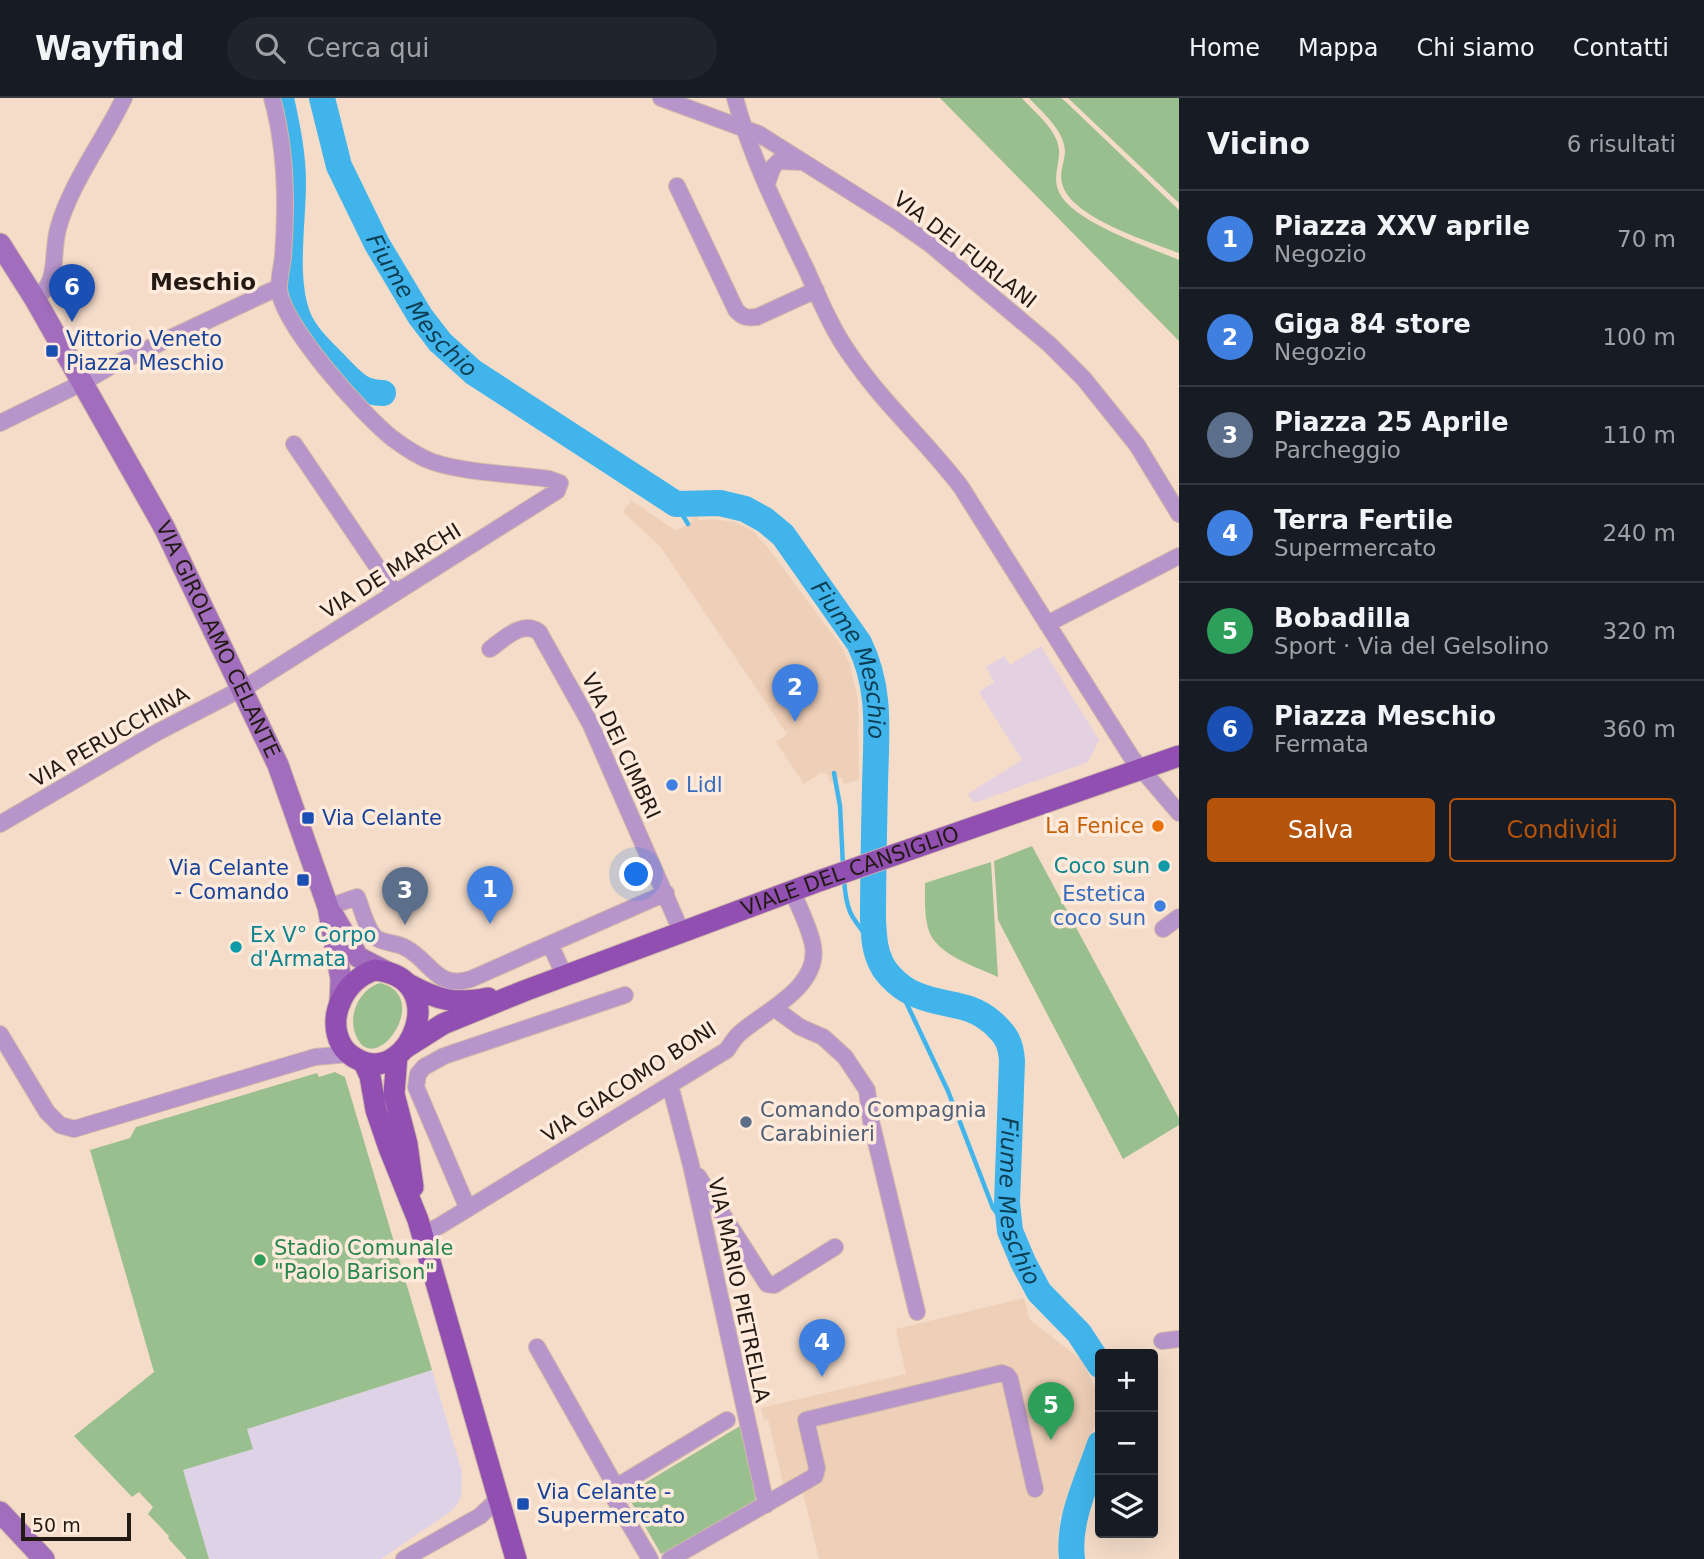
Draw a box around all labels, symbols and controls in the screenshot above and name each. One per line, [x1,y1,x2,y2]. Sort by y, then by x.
search box [227,17,717,80]
text: Wayfind [35,29,185,68]
icon: search [251,29,289,67]
text: Cerca qui [307,33,430,63]
text: Home [1189,34,1260,62]
text: Mappa [1298,34,1379,62]
text: Chi siamo [1417,34,1535,62]
text: Contatti [1573,34,1669,62]
text: Vicino [1207,126,1310,161]
text: 6 risultati [1567,131,1676,157]
street label: VIA DEI FURLANI [889,187,1041,313]
text: Piazza XXV aprile [1274,211,1530,241]
text: 1 [1222,226,1238,252]
text: 70 m [1617,226,1676,252]
water label: Fiume Meschio [361,230,482,382]
text: Negozio [1274,241,1367,267]
pin: 6 [49,264,95,322]
district label: Meschio [150,269,256,295]
text: Giga 84 store [1274,309,1471,339]
text: 2 [1222,324,1238,350]
text: 100 m [1602,324,1676,350]
place label: Vittorio Veneto Piazza Meschio [66,327,224,375]
text: Negozio [1274,339,1367,365]
marker: Vittorio Veneto Piazza Meschio [44,343,60,359]
text: Piazza 25 Aprile [1274,407,1509,437]
text: 3 [1222,422,1238,448]
text: 110 m [1602,422,1676,448]
text: Parcheggio [1274,437,1401,463]
text: Terra Fertile [1274,505,1453,535]
street label: VIA GIROLAMO CELANTE [151,517,285,762]
street label: VIA DE MARCHI [317,518,465,624]
text: 4 [1222,520,1238,546]
text: 240 m [1602,520,1676,546]
text: Supermercato [1274,535,1436,561]
water label: Fiume Meschio [806,576,889,739]
text: Bobadilla [1274,603,1411,633]
text: 5 [1222,618,1238,644]
text: 320 m [1602,618,1676,644]
text: Sport · Via del Gelsolino [1274,633,1549,659]
pin: 2 [772,664,818,722]
street label: VIA DEI CIMBRI [577,669,665,823]
street label: VIA PERUCCHINA [27,682,194,792]
text: Piazza Meschio [1274,701,1496,731]
text: 6 [1222,716,1238,742]
text: 360 m [1602,716,1676,742]
text: Fermata [1274,731,1369,757]
place label: Lidl [686,773,723,797]
marker: Lidl [664,777,680,793]
button: Salva [1207,798,1435,862]
button: Condividi [1449,798,1676,862]
place label: Via Celante [322,806,442,830]
marker: Via Celante [300,810,316,826]
place label: La Fenice [1045,814,1144,838]
marker: La Fenice [1150,818,1166,834]
street label: VIALE DEL CANSIGLIO [738,821,962,921]
place label: Coco sun [1054,854,1150,878]
place label: Via Celante - Comando [169,856,289,904]
your location [619,857,653,891]
marker: Coco sun [1156,858,1172,874]
pin: 1 [467,866,513,924]
pin: 3 [382,867,428,925]
marker: Via Celante - Comando [295,872,311,888]
place label: Estetica coco sun [1053,882,1146,930]
marker: Estetica coco sun [1152,898,1168,914]
place label: Ex V° Corpo d'Armata [250,923,376,971]
marker: Ex V° Corpo d'Armata [228,939,244,955]
street label: VIA GIACOMO BONI [537,1017,721,1147]
place label: Comando Compagnia Carabinieri [760,1098,987,1146]
marker: Comando Compagnia Carabinieri [738,1114,754,1130]
water label: Fiume Meschio [993,1117,1046,1289]
street label: VIA MARIO PIETRELLA [703,1175,775,1405]
place label: Stadio Comunale "Paolo Barison" [274,1236,453,1284]
marker: Stadio Comunale "Paolo Barison" [252,1252,268,1268]
pin: 4 [799,1319,845,1377]
map controls [1095,1349,1158,1538]
button: + [1095,1349,1158,1412]
pin: 5 [1028,1382,1074,1440]
button: − [1095,1412,1158,1475]
button: layers [1095,1475,1158,1538]
place label: Via Celante - Supermercato [537,1480,685,1528]
marker: Via Celante - Supermercato [515,1496,531,1512]
scale bar [21,1510,131,1542]
text: 50 m [32,1514,81,1536]

